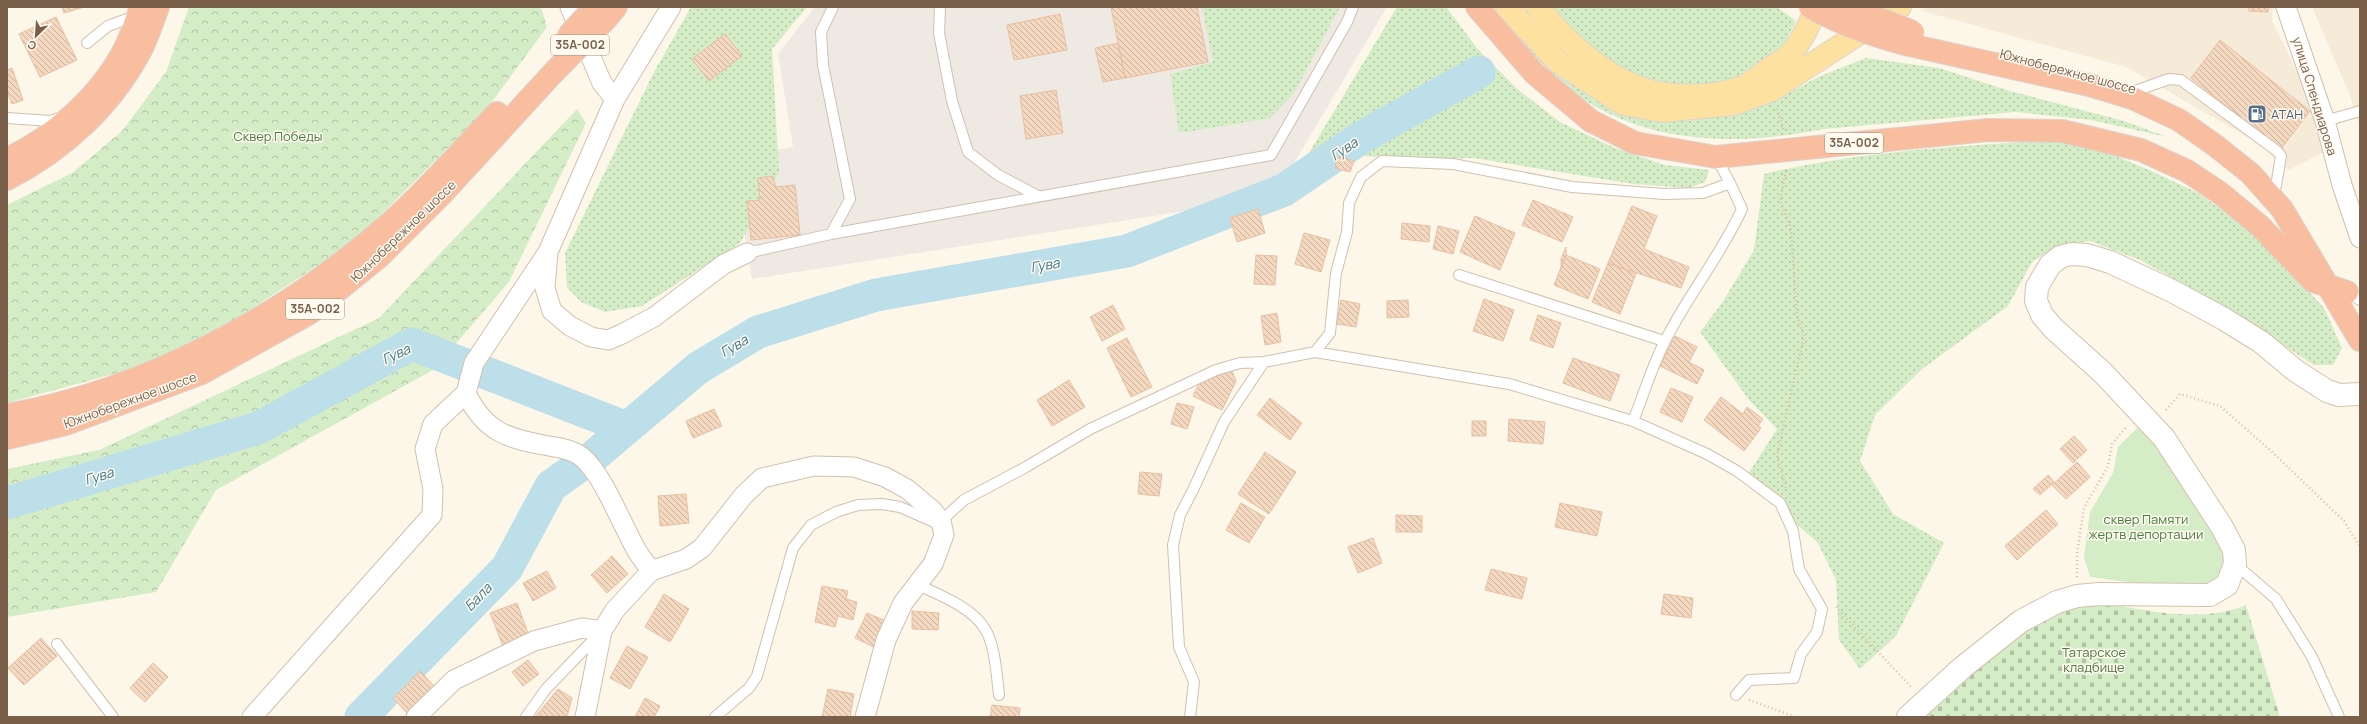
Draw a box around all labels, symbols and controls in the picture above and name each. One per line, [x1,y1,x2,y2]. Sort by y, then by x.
north arrow [16,16,56,56]
street label: улица Спендиарова [2288,34,2342,158]
road number: 35А-002 [551,35,609,55]
text: С [25,37,38,54]
street label: Южнобережное шоссе [1998,44,2138,98]
fuel station icon: АТАН [2246,103,2268,125]
place label: АТАН [2271,105,2303,123]
park label: Сквер Победы [234,127,322,145]
water label: Гува [1326,132,1362,165]
road number: 35А-002 [1825,133,1883,153]
street label: Южнобережное шоссе [346,176,460,286]
water label: Гува [1029,252,1062,276]
road number: 35А-002 [286,299,344,319]
water label: Гува [716,329,752,361]
water label: Гува [379,338,414,368]
street label: Южнобережное шоссе [61,367,199,432]
water label: Гува [82,462,117,489]
park label: сквер Памяти жертв депортации [2089,510,2203,543]
water label: Бала [460,578,496,615]
park label: Татарское кладбище [2062,643,2126,676]

